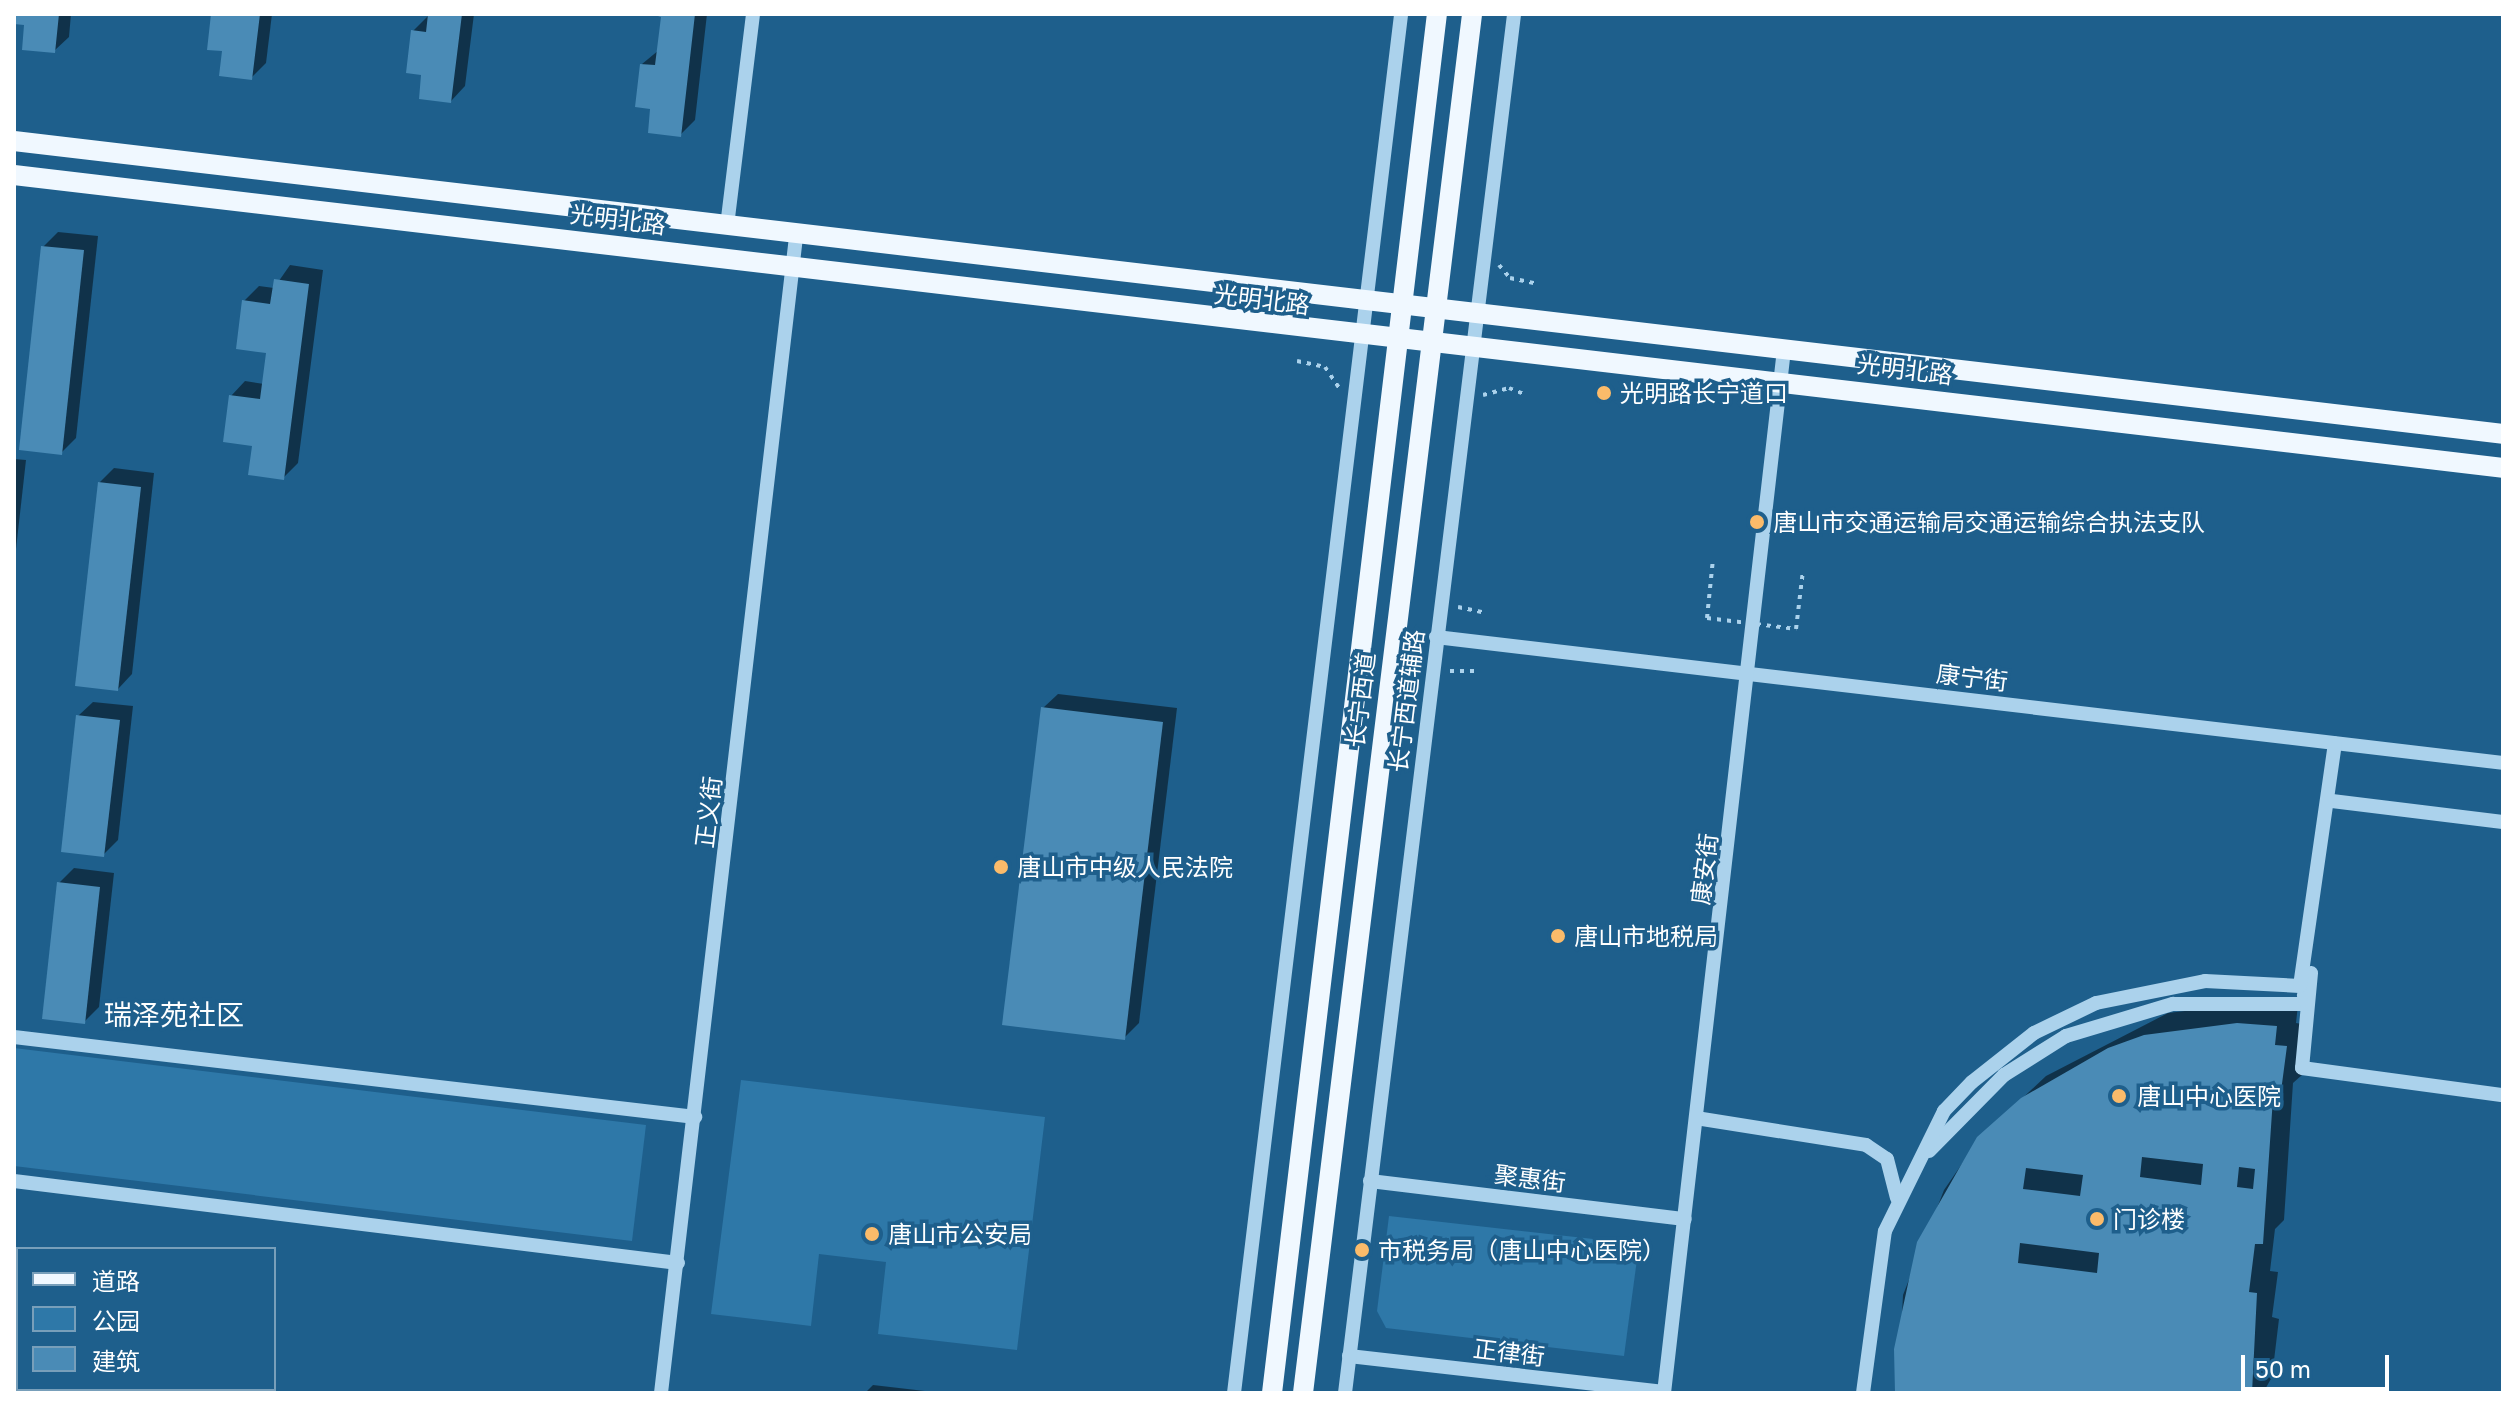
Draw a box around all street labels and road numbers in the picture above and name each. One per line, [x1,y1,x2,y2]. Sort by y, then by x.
street label: 光明北路 [569,199,667,239]
street label: 光明北路 [1213,279,1311,319]
street label: 光明北路 [1856,349,1954,389]
street label: 长宁西道辅路 [1383,628,1429,774]
street label: 长宁西道 [1340,651,1380,749]
street label: 康宁街 [1935,658,2009,696]
street label: 正义街 [689,775,727,849]
street label: 康安街 [1685,832,1723,906]
street label: 聚惠街 [1493,1159,1567,1197]
street label: 正律街 [1472,1333,1546,1371]

